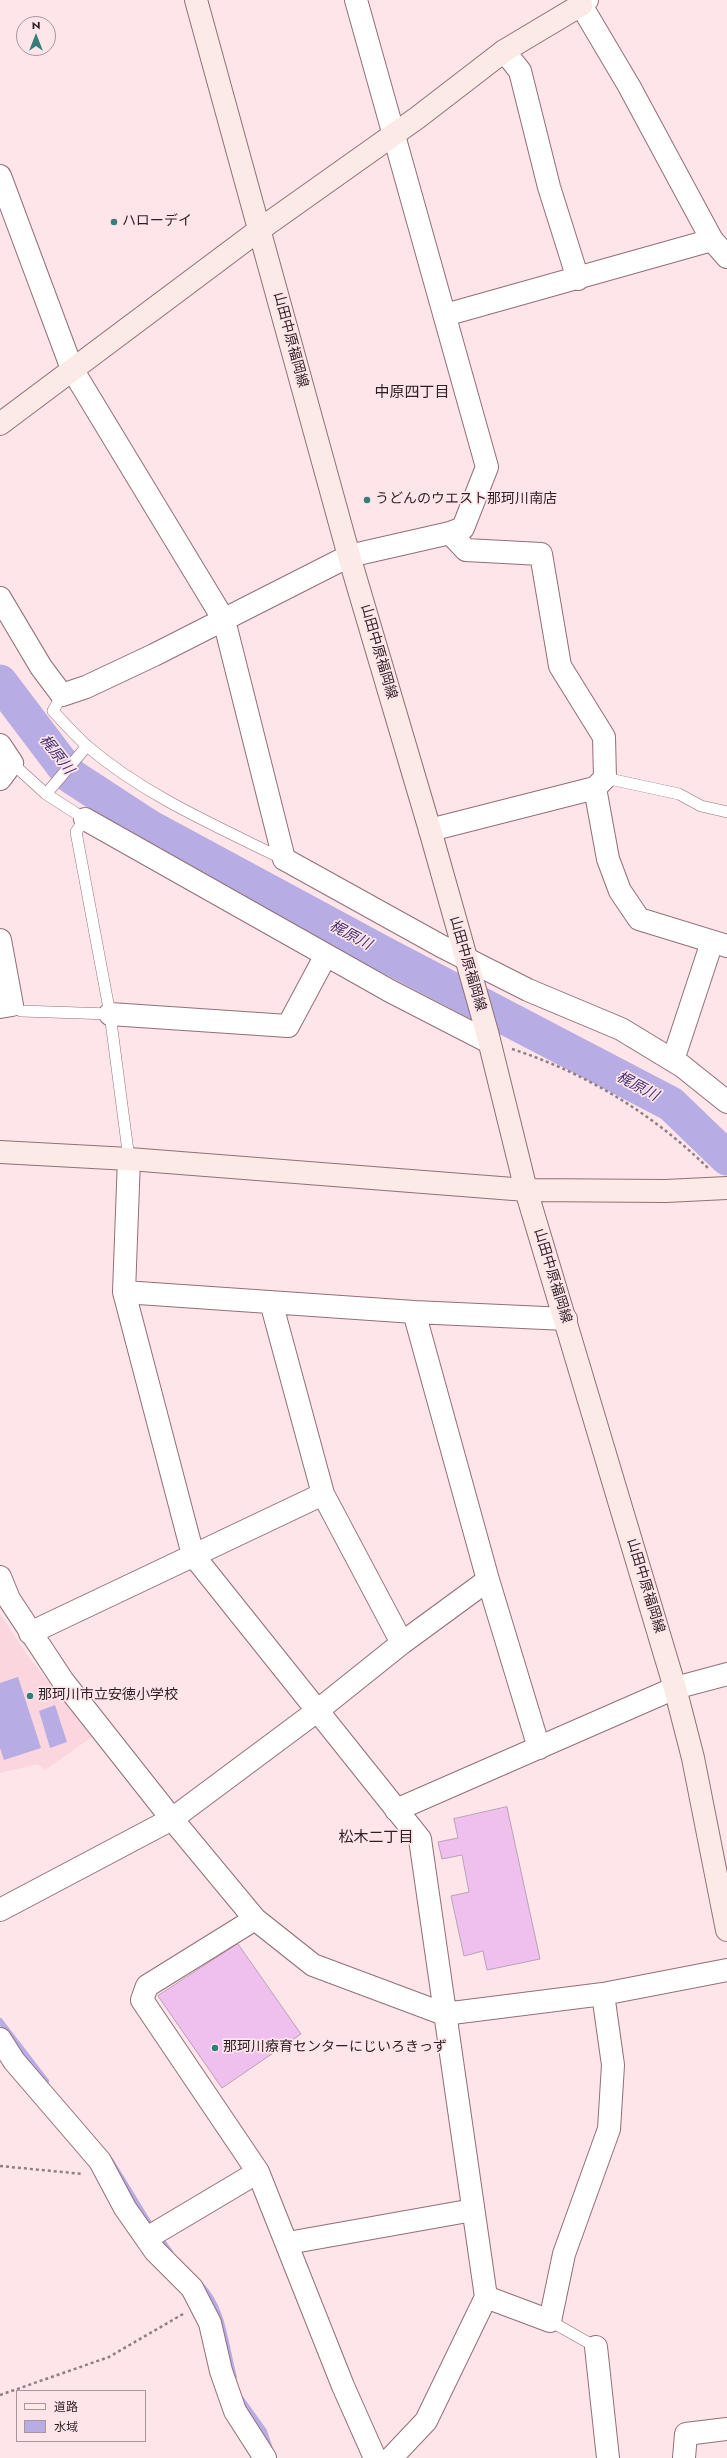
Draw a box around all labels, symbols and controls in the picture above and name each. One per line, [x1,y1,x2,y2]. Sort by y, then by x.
north arrow [16,16,56,56]
text: N [32,17,40,33]
place label: ハローデイ [122,214,192,230]
marker: ハローデイ [109,217,119,227]
street label: 山田中原福岡線 [269,290,311,390]
district label: 中原四丁目 [375,384,449,402]
place label: うどんのウエスト那珂川南店 [375,492,557,508]
marker: うどんのウエスト那珂川南店 [362,495,372,505]
street label: 山田中原福岡線 [356,603,400,701]
water label: 梶原川 [35,732,77,778]
street label: 山田中原福岡線 [445,915,489,1013]
water label: 梶原川 [326,917,374,955]
water label: 梶原川 [613,1068,661,1106]
street label: 山田中原福岡線 [530,1227,574,1325]
street label: 山田中原福岡線 [623,1537,667,1635]
place label: 那珂川市立安徳小学校 [38,1688,178,1704]
marker: 那珂川市立安徳小学校 [25,1691,35,1701]
district label: 松木二丁目 [339,1829,413,1847]
place label: 那珂川療育センターにじいろきっず [223,2040,447,2056]
marker: 那珂川療育センターにじいろきっず [210,2043,220,2053]
legend [16,2390,146,2442]
text: 道路 [54,2398,78,2416]
text: 水域 [54,2418,78,2436]

